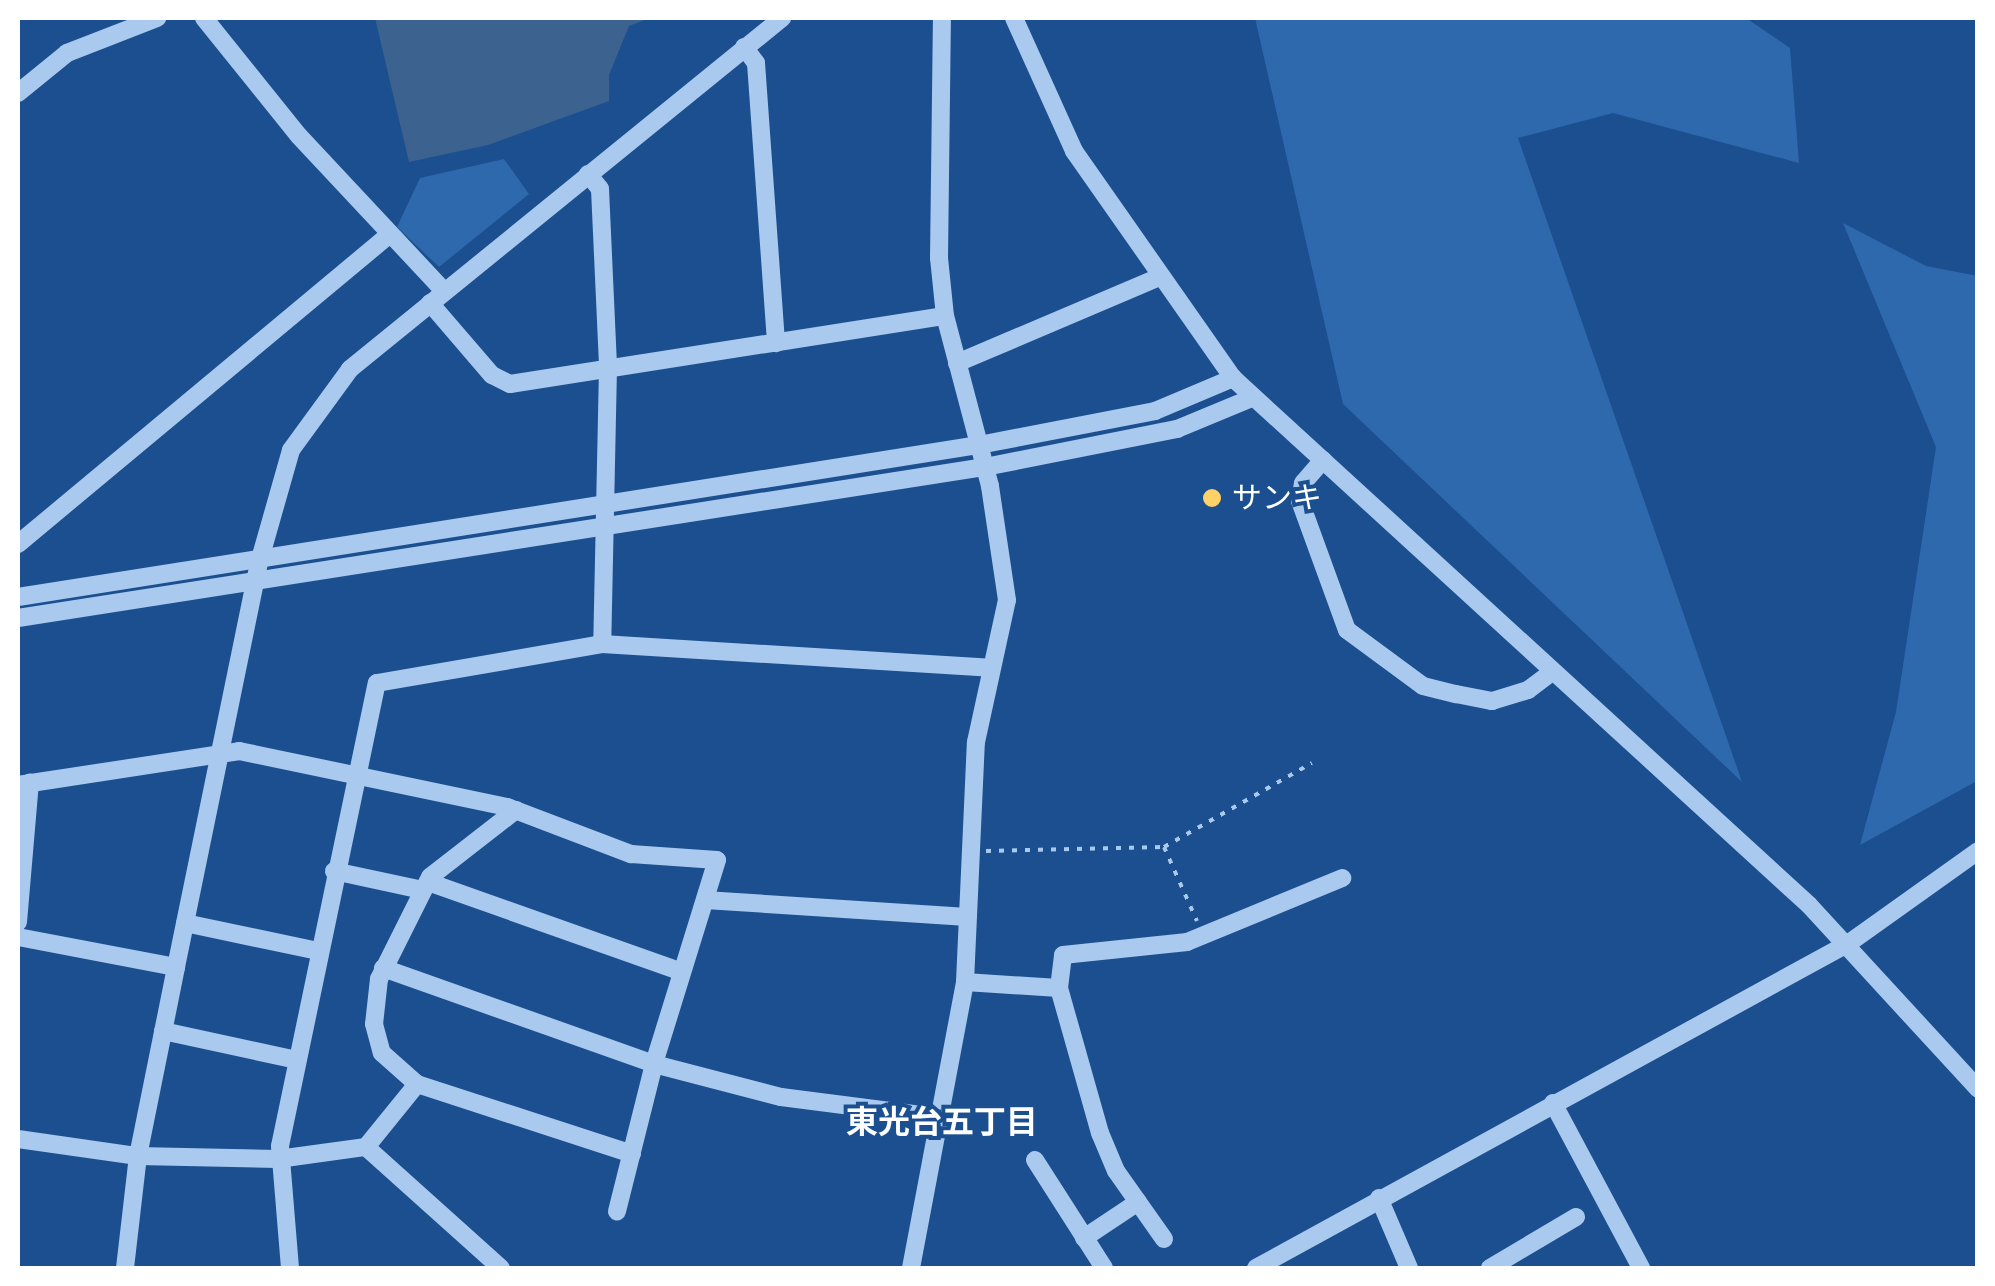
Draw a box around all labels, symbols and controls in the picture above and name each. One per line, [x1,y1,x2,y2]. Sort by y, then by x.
place label: サンキ [1232,480,1322,516]
marker: サンキ [1201,487,1223,509]
district label: 東光台五丁目 [846,1103,1038,1141]

